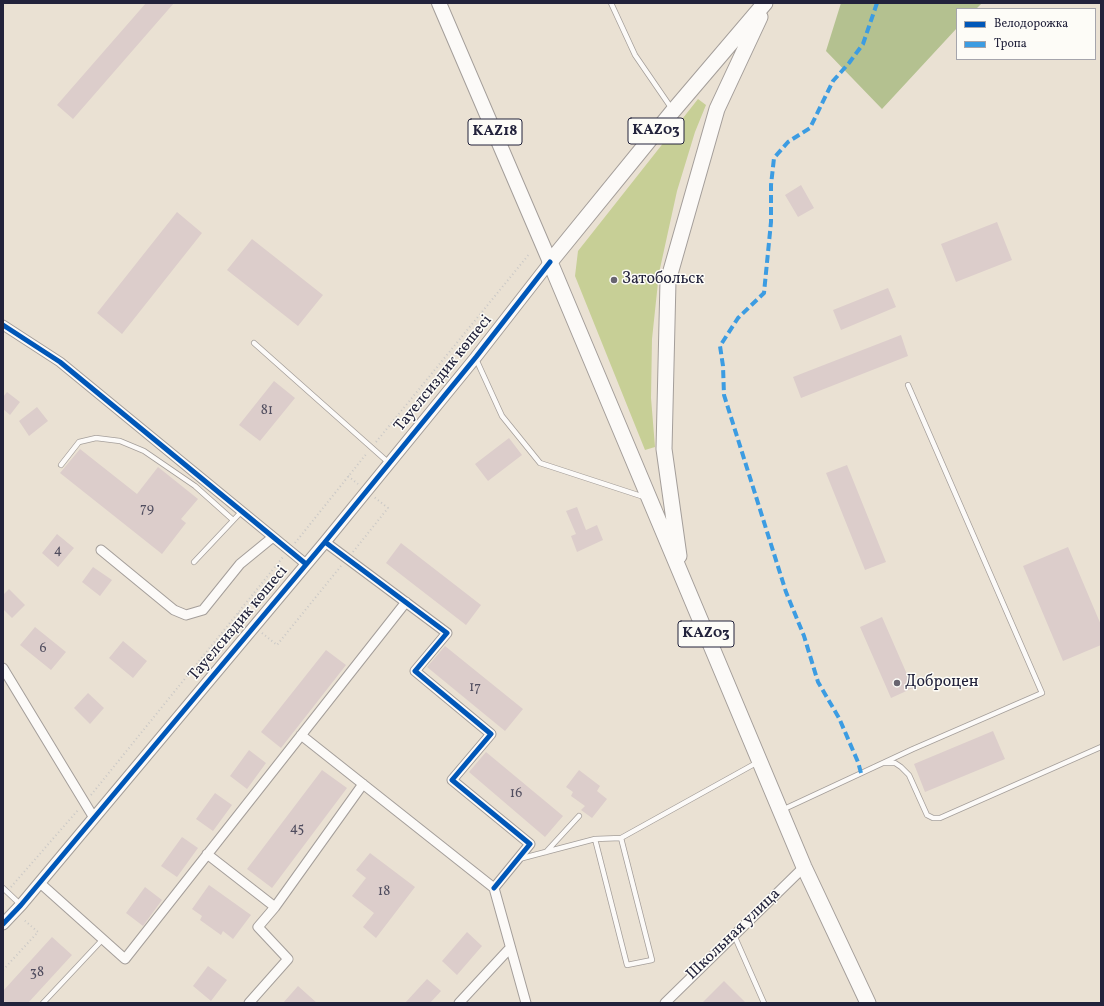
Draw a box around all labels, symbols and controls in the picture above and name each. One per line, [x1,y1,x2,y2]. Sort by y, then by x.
legend [956,8,1096,60]
text: Велодорожка [994,16,1068,32]
text: Тропа [994,36,1027,52]
road number: KАZ03 [628,118,684,144]
road number: KAZ18 [468,119,522,145]
place label: Затобольск [622,270,704,290]
marker: Затобольск [609,275,619,285]
street label: Тауелсиздик көшесі [391,312,497,436]
house number: 81 [261,403,273,419]
house number: 79 [140,501,154,517]
house number: 4 [54,543,62,559]
street label: Тауелсиздик көшесі [185,563,293,685]
road number: KАZ03 [678,621,734,647]
house number: 6 [39,641,47,657]
place label: Доброцен [905,673,979,693]
marker: Доброцен [892,678,902,688]
house number: 17 [469,680,481,696]
house number: 16 [510,786,522,802]
house number: 45 [290,821,304,837]
house number: 18 [378,884,390,900]
street label: Школьная улица [683,885,785,985]
house number: 38 [30,965,44,981]

